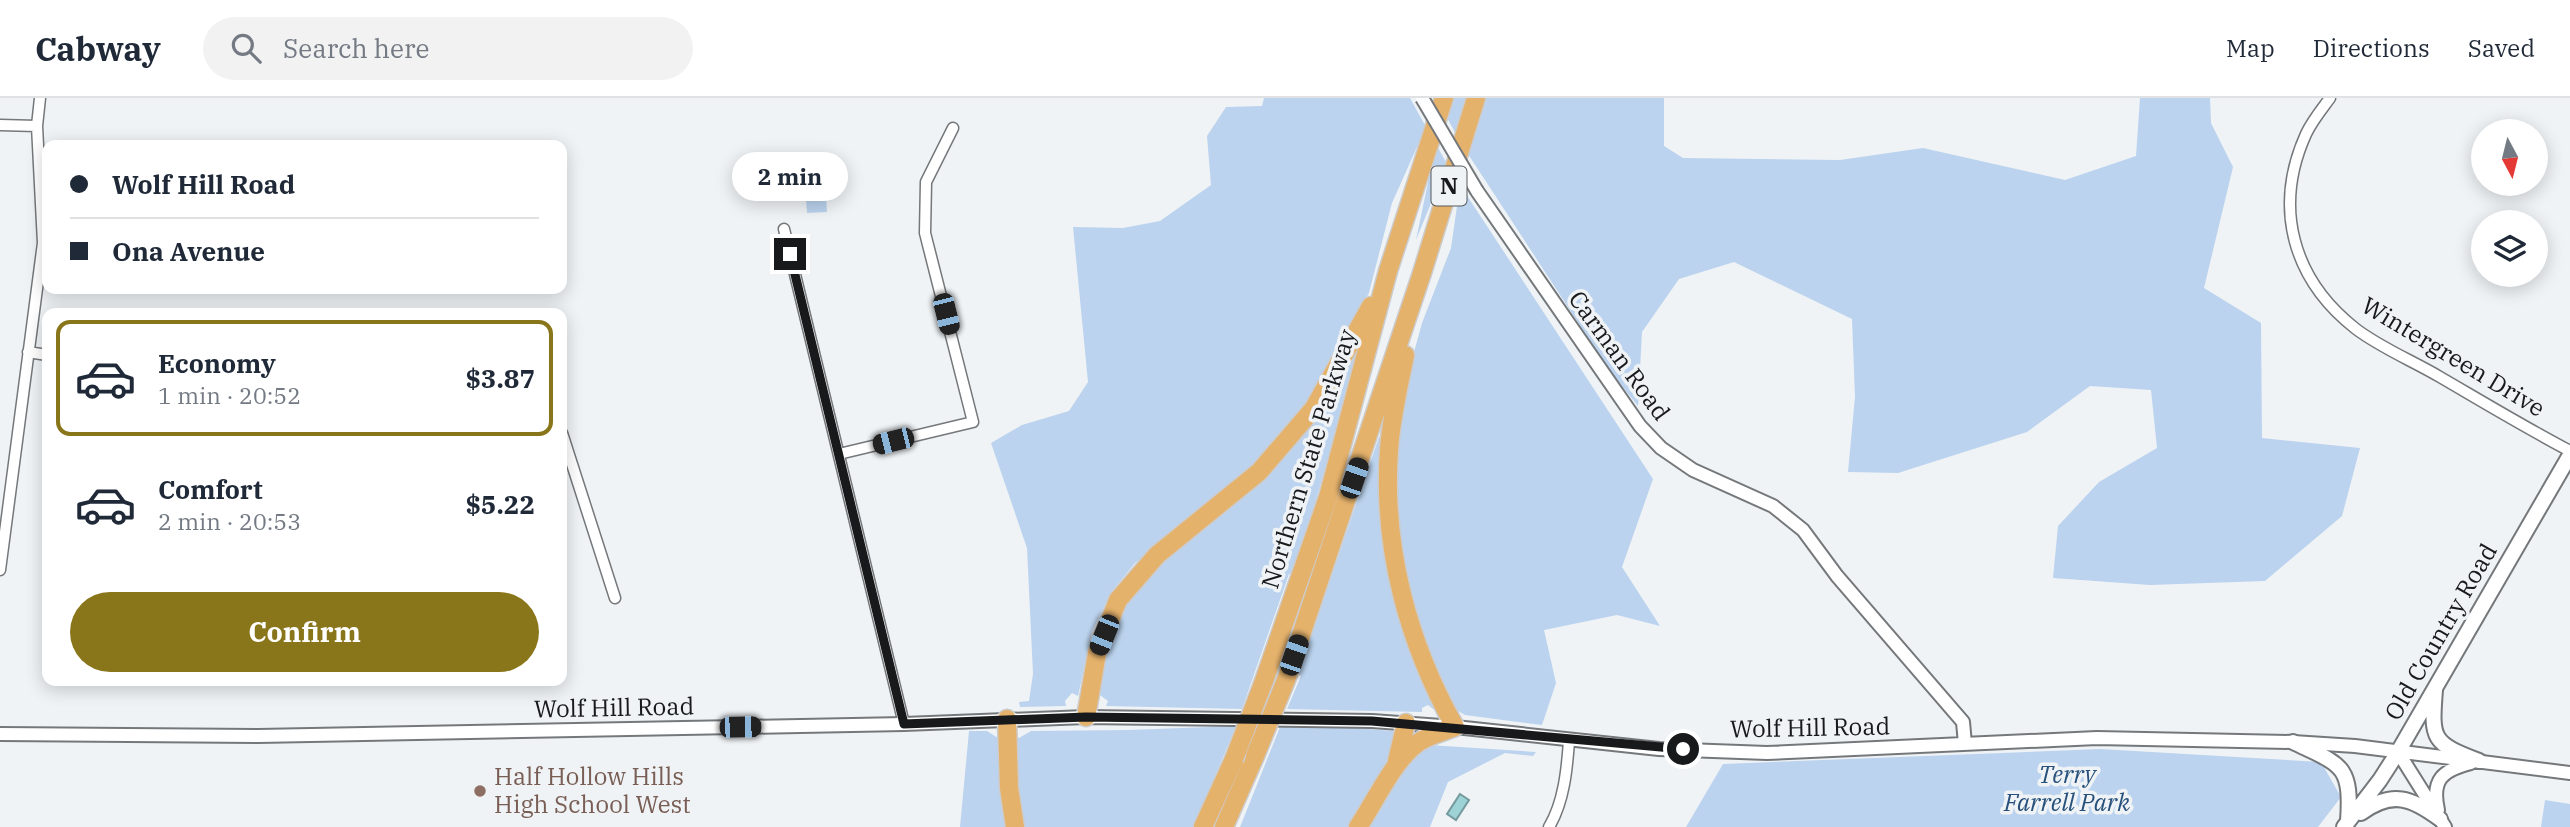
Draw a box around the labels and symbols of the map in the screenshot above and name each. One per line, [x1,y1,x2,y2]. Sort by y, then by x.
north arrow [2471,119,2548,196]
callout: 2 min [732,152,848,202]
road number: N [1432,166,1466,206]
route end [774,238,806,270]
street label: Carman Road [1562,284,1678,427]
street label: Wintergreen Drive [2356,289,2551,424]
car [931,291,962,337]
street label: Northern State Parkway [1253,325,1363,592]
car [871,426,916,456]
car [1338,455,1371,501]
street label: Old Country Road [2377,537,2504,726]
car [1087,612,1122,658]
car [1278,632,1311,678]
street label: Wolf Hill Road [534,690,694,724]
street label: Wolf Hill Road [1730,710,1890,744]
car [719,716,762,738]
route start [1667,733,1699,765]
park label: Terry Farrell Park [2003,758,2130,818]
place label: Half Hollow Hills High School West [494,760,691,820]
marker: Half Hollow Hills High School West [472,783,488,799]

